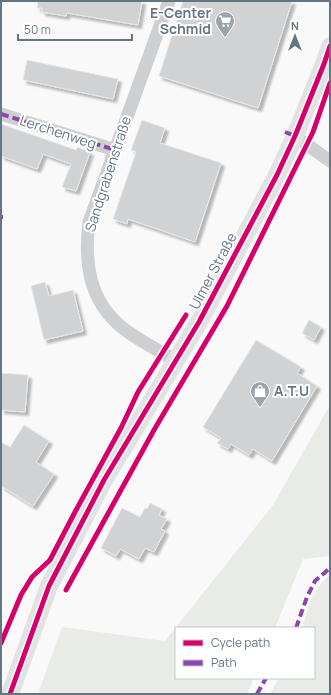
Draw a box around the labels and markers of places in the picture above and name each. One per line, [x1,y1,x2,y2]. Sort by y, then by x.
place label: E-Center Schmid [150,3,211,38]
supermarket icon: E-Center Schmid [214,10,236,38]
shop icon: A.T.U [249,380,271,408]
place label: A.T.U [274,381,309,400]

